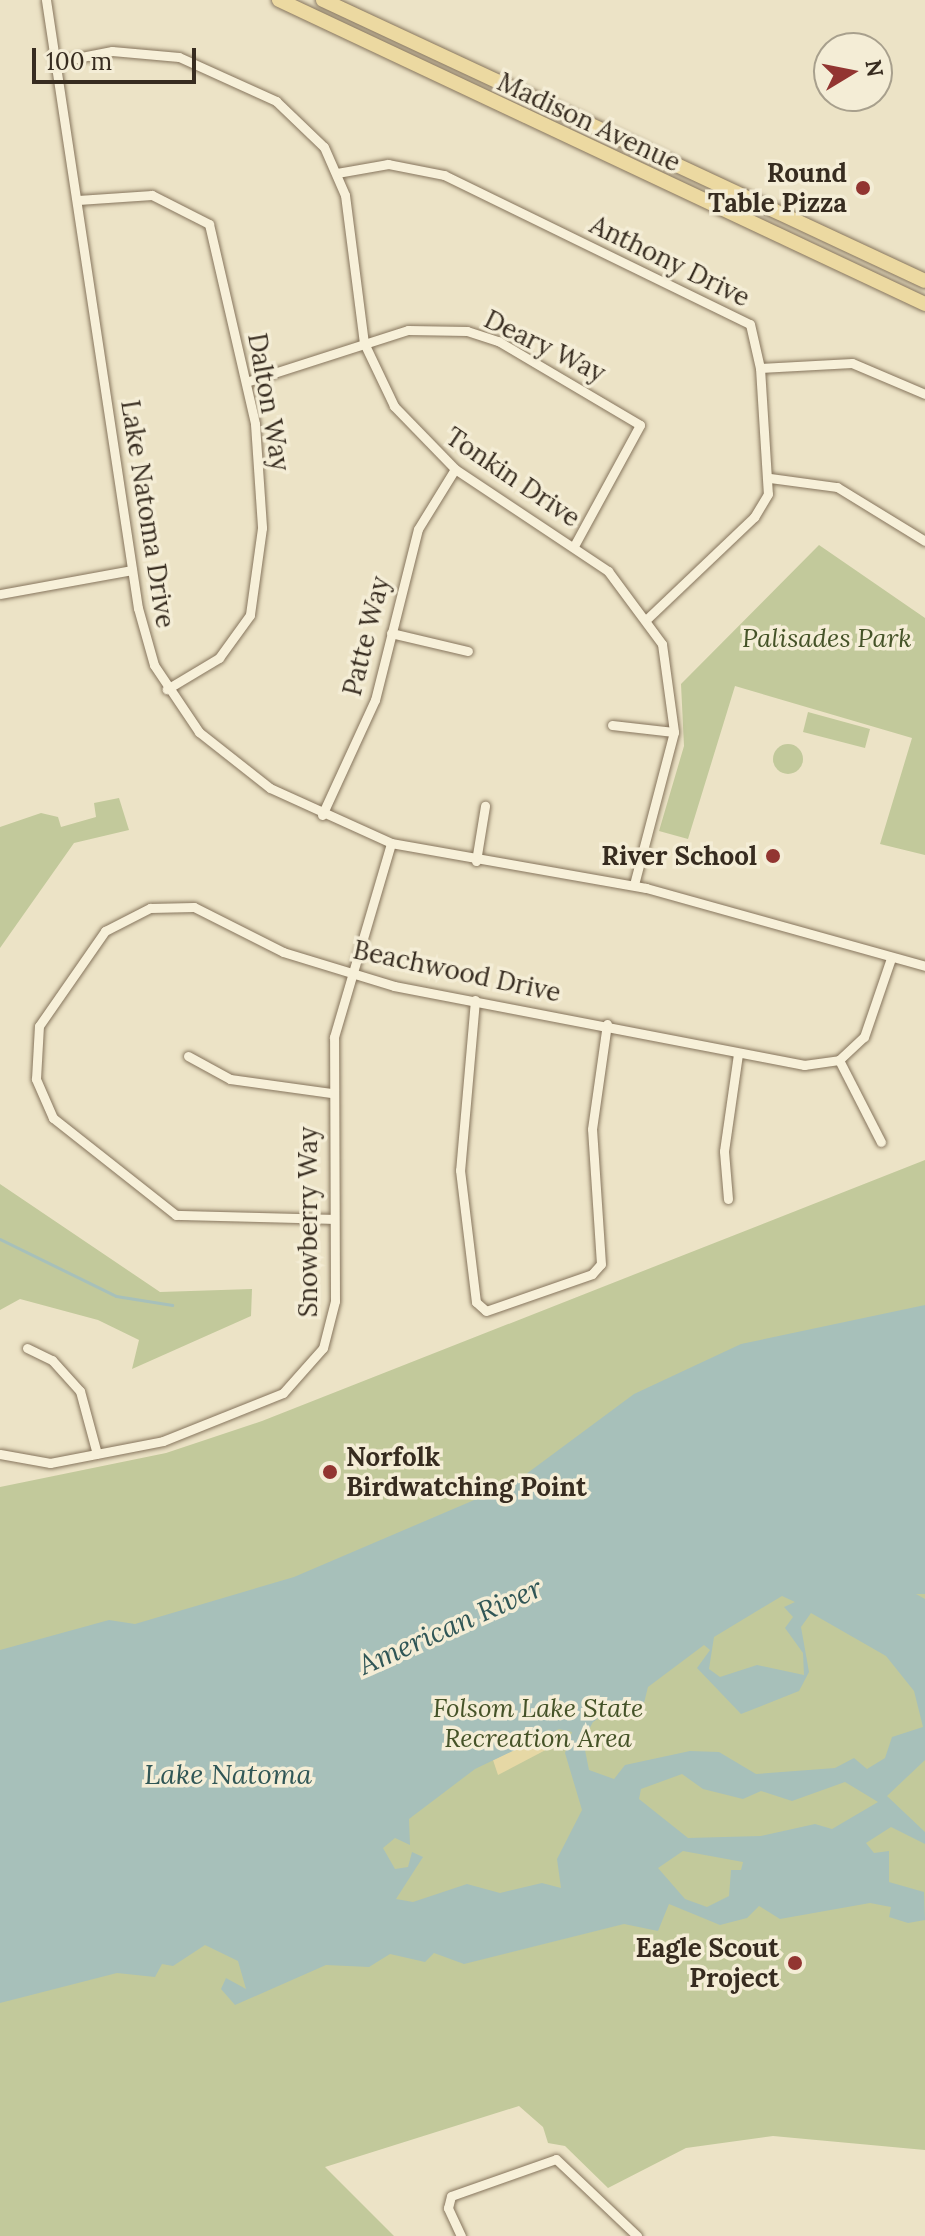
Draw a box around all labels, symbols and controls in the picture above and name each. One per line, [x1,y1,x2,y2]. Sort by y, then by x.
scale bar [36,32,200,82]
north arrow [813,32,893,112]
text: 100 m [46,46,112,77]
text: N [859,57,890,79]
street label: Madison Avenue [493,66,685,178]
place label: Round Table Pizza [708,157,847,218]
marker: Round Table Pizza [854,179,872,197]
street label: Anthony Drive [585,209,755,313]
street label: Deary Way [479,303,611,389]
street label: Dalton Way [242,331,296,473]
street label: Lake Natoma Drive [115,398,181,630]
street label: Tonkin Drive [440,421,586,533]
street label: Patte Way [336,573,396,699]
park label: Palisades Park [742,622,912,654]
place label: River School [601,840,757,872]
marker: River School [764,847,782,865]
street label: Beachwood Drive [350,934,564,1008]
street label: Snowberry Way [292,1127,324,1317]
place label: Norfolk Birdwatching Point [346,1441,587,1502]
marker: Norfolk Birdwatching Point [321,1463,339,1481]
water label: American River [353,1570,547,1682]
park label: Folsom Lake State Recreation Area [433,1692,643,1754]
water label: Lake Natoma [144,1757,312,1791]
place label: Eagle Scout Project [635,1932,779,1994]
marker: Eagle Scout Project [786,1954,804,1972]

